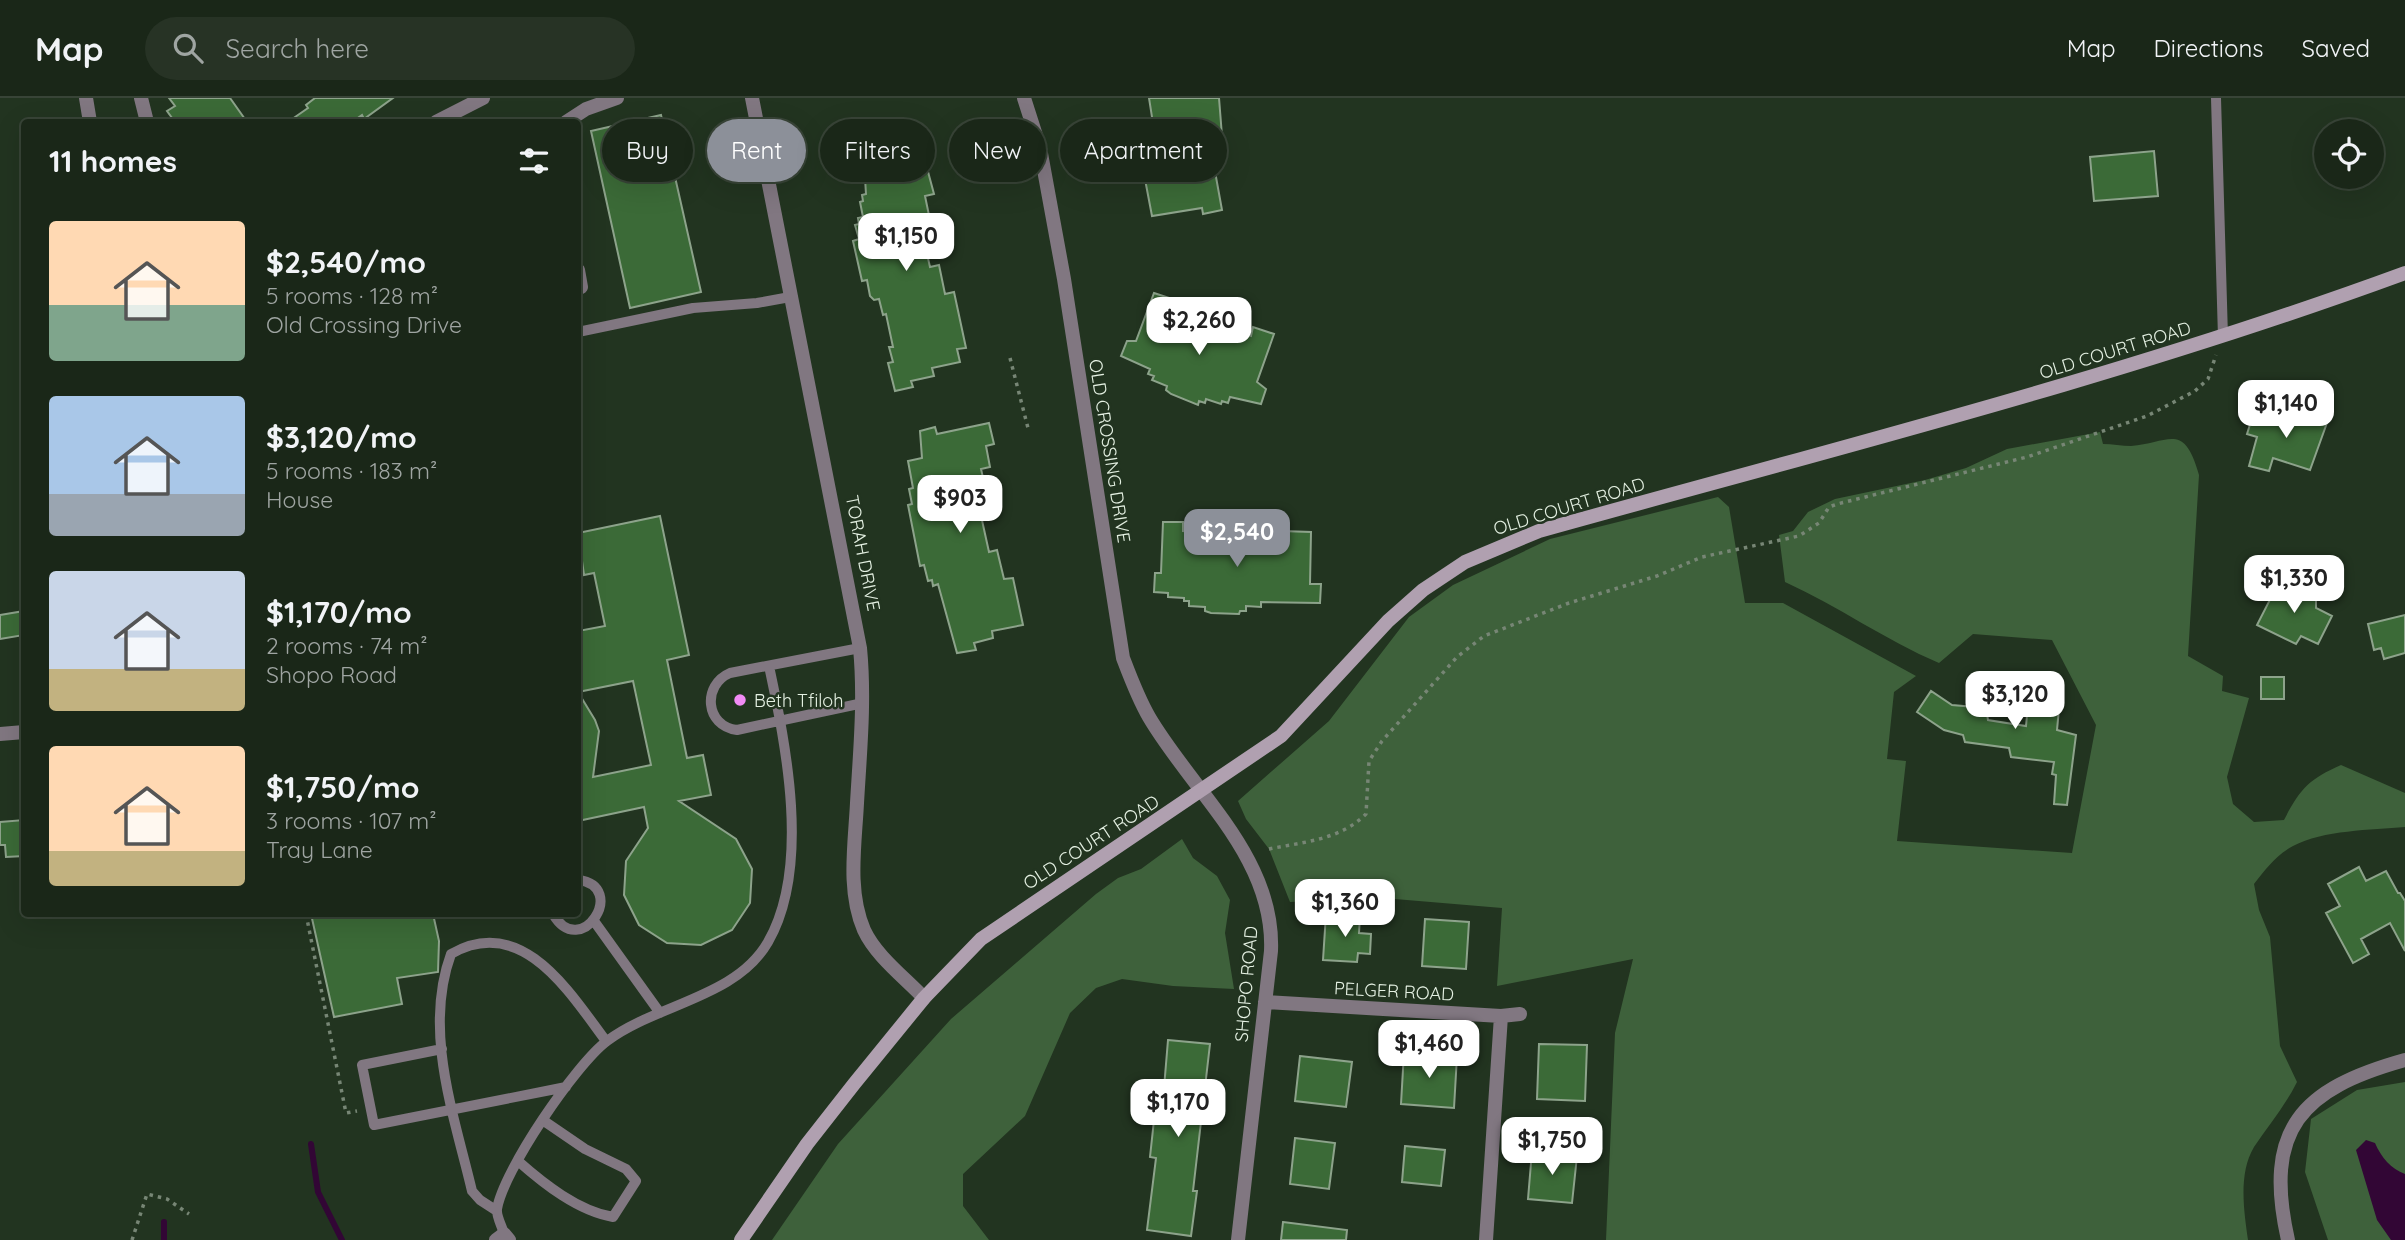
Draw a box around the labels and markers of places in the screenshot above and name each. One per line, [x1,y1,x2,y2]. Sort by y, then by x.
pin: $1,150 [849,214,963,273]
pin: $2,260 [1142,298,1256,357]
pin: $1,140 [2229,380,2343,440]
pin: $903 [919,476,1001,535]
pin: $2,540 [1180,510,1294,569]
pin: $1,330 [2237,556,2351,615]
pin: $3,120 [1958,672,2072,731]
place label: Beth Tfiloh [754,689,843,712]
marker: Beth Tfiloh [732,692,748,708]
pin: $1,360 [1288,880,1402,939]
pin: $1,460 [1372,1020,1486,1080]
pin: $1,170 [1121,1080,1235,1139]
pin: $1,750 [1495,1118,1609,1177]

